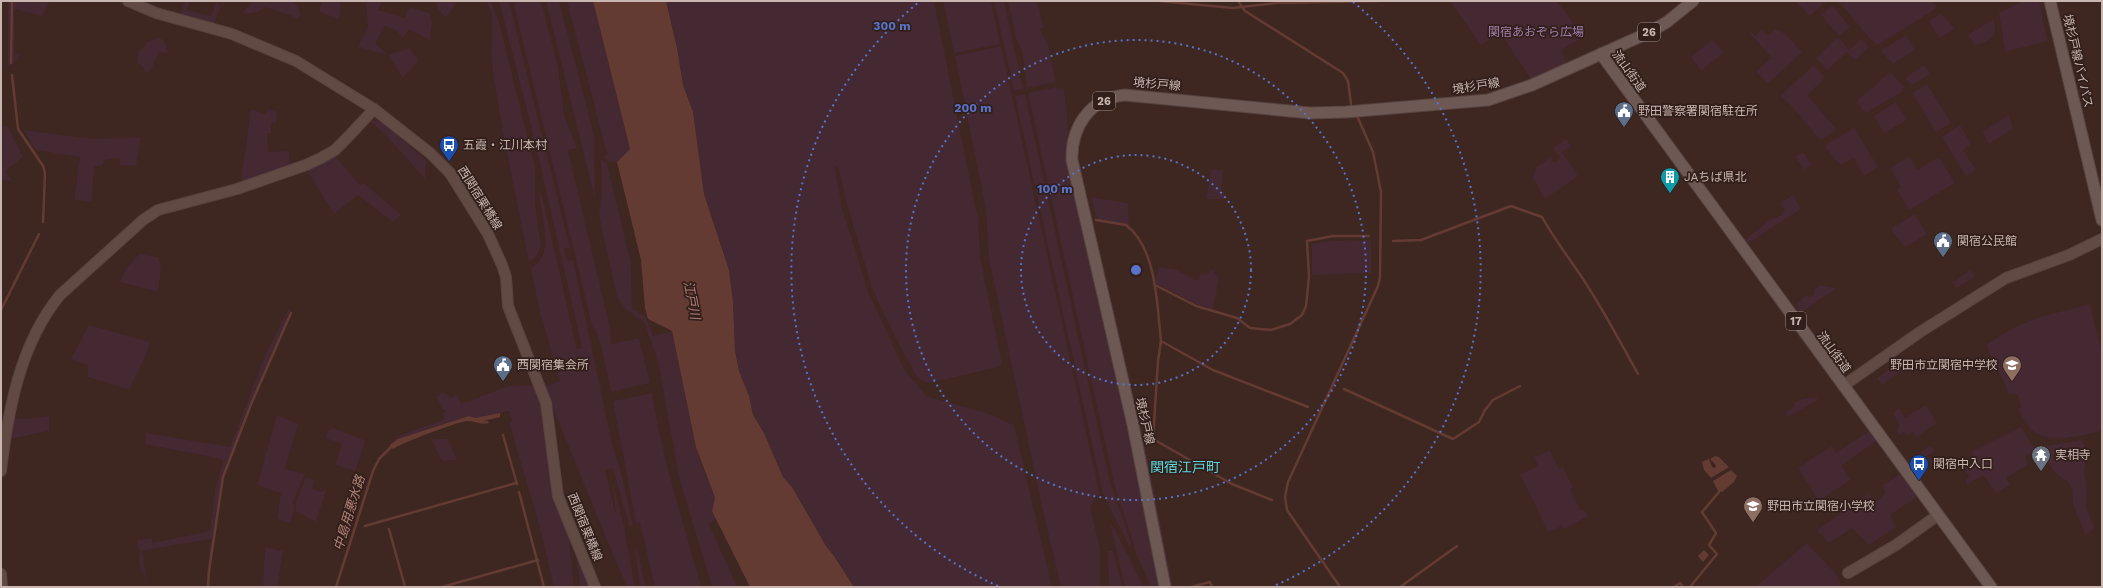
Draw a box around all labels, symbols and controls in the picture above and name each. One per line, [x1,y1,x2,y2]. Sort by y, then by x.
street label: 境杉戸線バイパス [2060,13,2096,109]
text: 300 m [873,19,911,33]
road number: 26 [1638,23,1660,41]
park label: 関宿あおぞら広場 [1488,25,1584,39]
street label: 流山街道 [1609,47,1649,95]
street label: 境杉戸線 [1132,75,1182,93]
street label: 境杉戸線 [1451,75,1501,97]
road number: 26 [1093,92,1115,110]
public building icon: 野田警察署関宿駐在所 [1613,100,1635,128]
text: 200 m [954,101,992,115]
place label: 野田警察署関宿駐在所 [1638,104,1758,118]
bus stop icon: 五霞・江川本村 [438,134,460,162]
place label: 五霞・江川本村 [463,138,548,152]
street label: 西関宿栗橋線 [455,164,505,232]
building icon: JAちば県北 [1659,166,1681,194]
place label: JAちば県北 [1684,170,1746,184]
text: 100 m [1037,182,1073,196]
public building icon: 関宿公民館 [1932,230,1954,258]
place label: 関宿公民館 [1957,234,2017,248]
centre of rings [1129,263,1143,277]
water label: 江戸川 [681,279,703,323]
road number: 17 [1786,312,1806,330]
street label: 流山街道 [1814,328,1854,376]
public building icon: 西関宿集会所 [492,354,514,382]
school or university icon: 野田市立関宿中学校 [2001,354,2023,382]
place label: 西関宿集会所 [517,358,589,372]
place label: 野田市立関宿中学校 [1890,358,1998,372]
street label: 境杉戸線 [1133,396,1157,446]
temple icon: 実相寺 [2030,444,2052,472]
place label: 実相寺 [2055,448,2091,462]
bus stop icon: 関宿中入口 [1908,453,1930,481]
place label: 関宿中入口 [1933,457,1993,471]
district label: 関宿江戸町 [1150,459,1220,475]
water label: 中島用悪水路 [330,473,368,552]
street label: 西関宿栗橋線 [565,491,605,563]
school or university icon: 野田市立関宿小学校 [1742,495,1764,523]
place label: 野田市立関宿小学校 [1767,499,1875,513]

